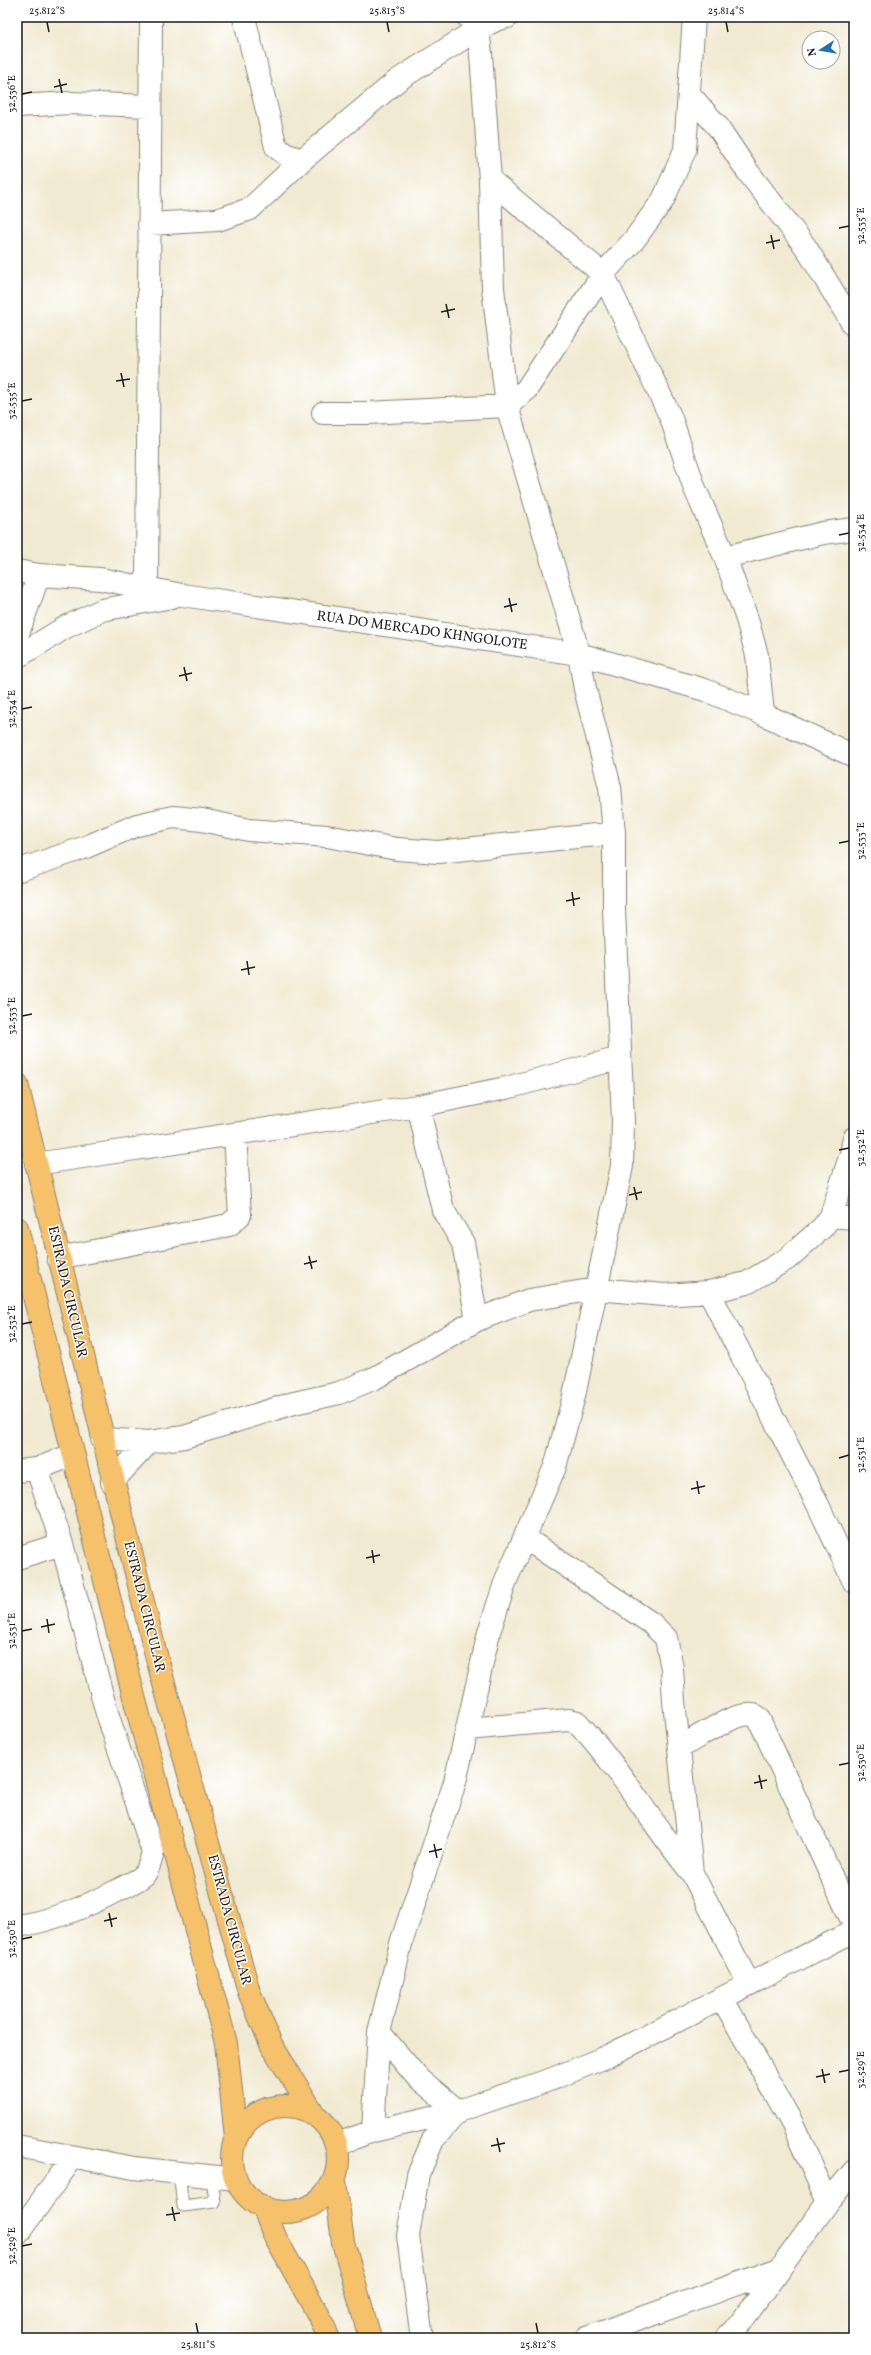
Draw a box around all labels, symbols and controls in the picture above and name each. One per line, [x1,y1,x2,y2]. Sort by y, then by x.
text: 25.812°S [29,4,65,18]
text: 25.813°S [369,4,405,18]
text: 25.814°S [708,4,744,18]
north arrow [801,30,841,70]
text: N [805,46,821,57]
text: 32.536°E [5,75,19,113]
text: 32.535°E [854,207,868,245]
text: 32.535°E [5,382,19,420]
text: 32.534°E [854,514,868,552]
street label: RUA DO MERCADO KHNGOLOTE [315,607,529,655]
text: 32.534°E [5,690,19,728]
text: 32.533°E [854,822,868,860]
text: 32.533°E [5,997,19,1035]
text: 32.532°E [854,1129,868,1167]
street label: ESTRADA CIRCULAR [43,1224,92,1360]
text: 32.532°E [5,1305,19,1343]
text: 32.531°E [854,1437,868,1473]
street label: ESTRADA CIRCULAR [118,1539,170,1675]
text: 32.531°E [5,1613,19,1649]
text: 32.530°E [854,1744,868,1782]
street label: ESTRADA CIRCULAR [202,1852,256,1988]
text: 32.530°E [5,1920,19,1958]
text: 32.529°E [854,2051,868,2089]
text: 32.529°E [5,2227,19,2265]
text: 25.811°S [181,2338,215,2352]
text: 25.812°S [520,2338,556,2352]

